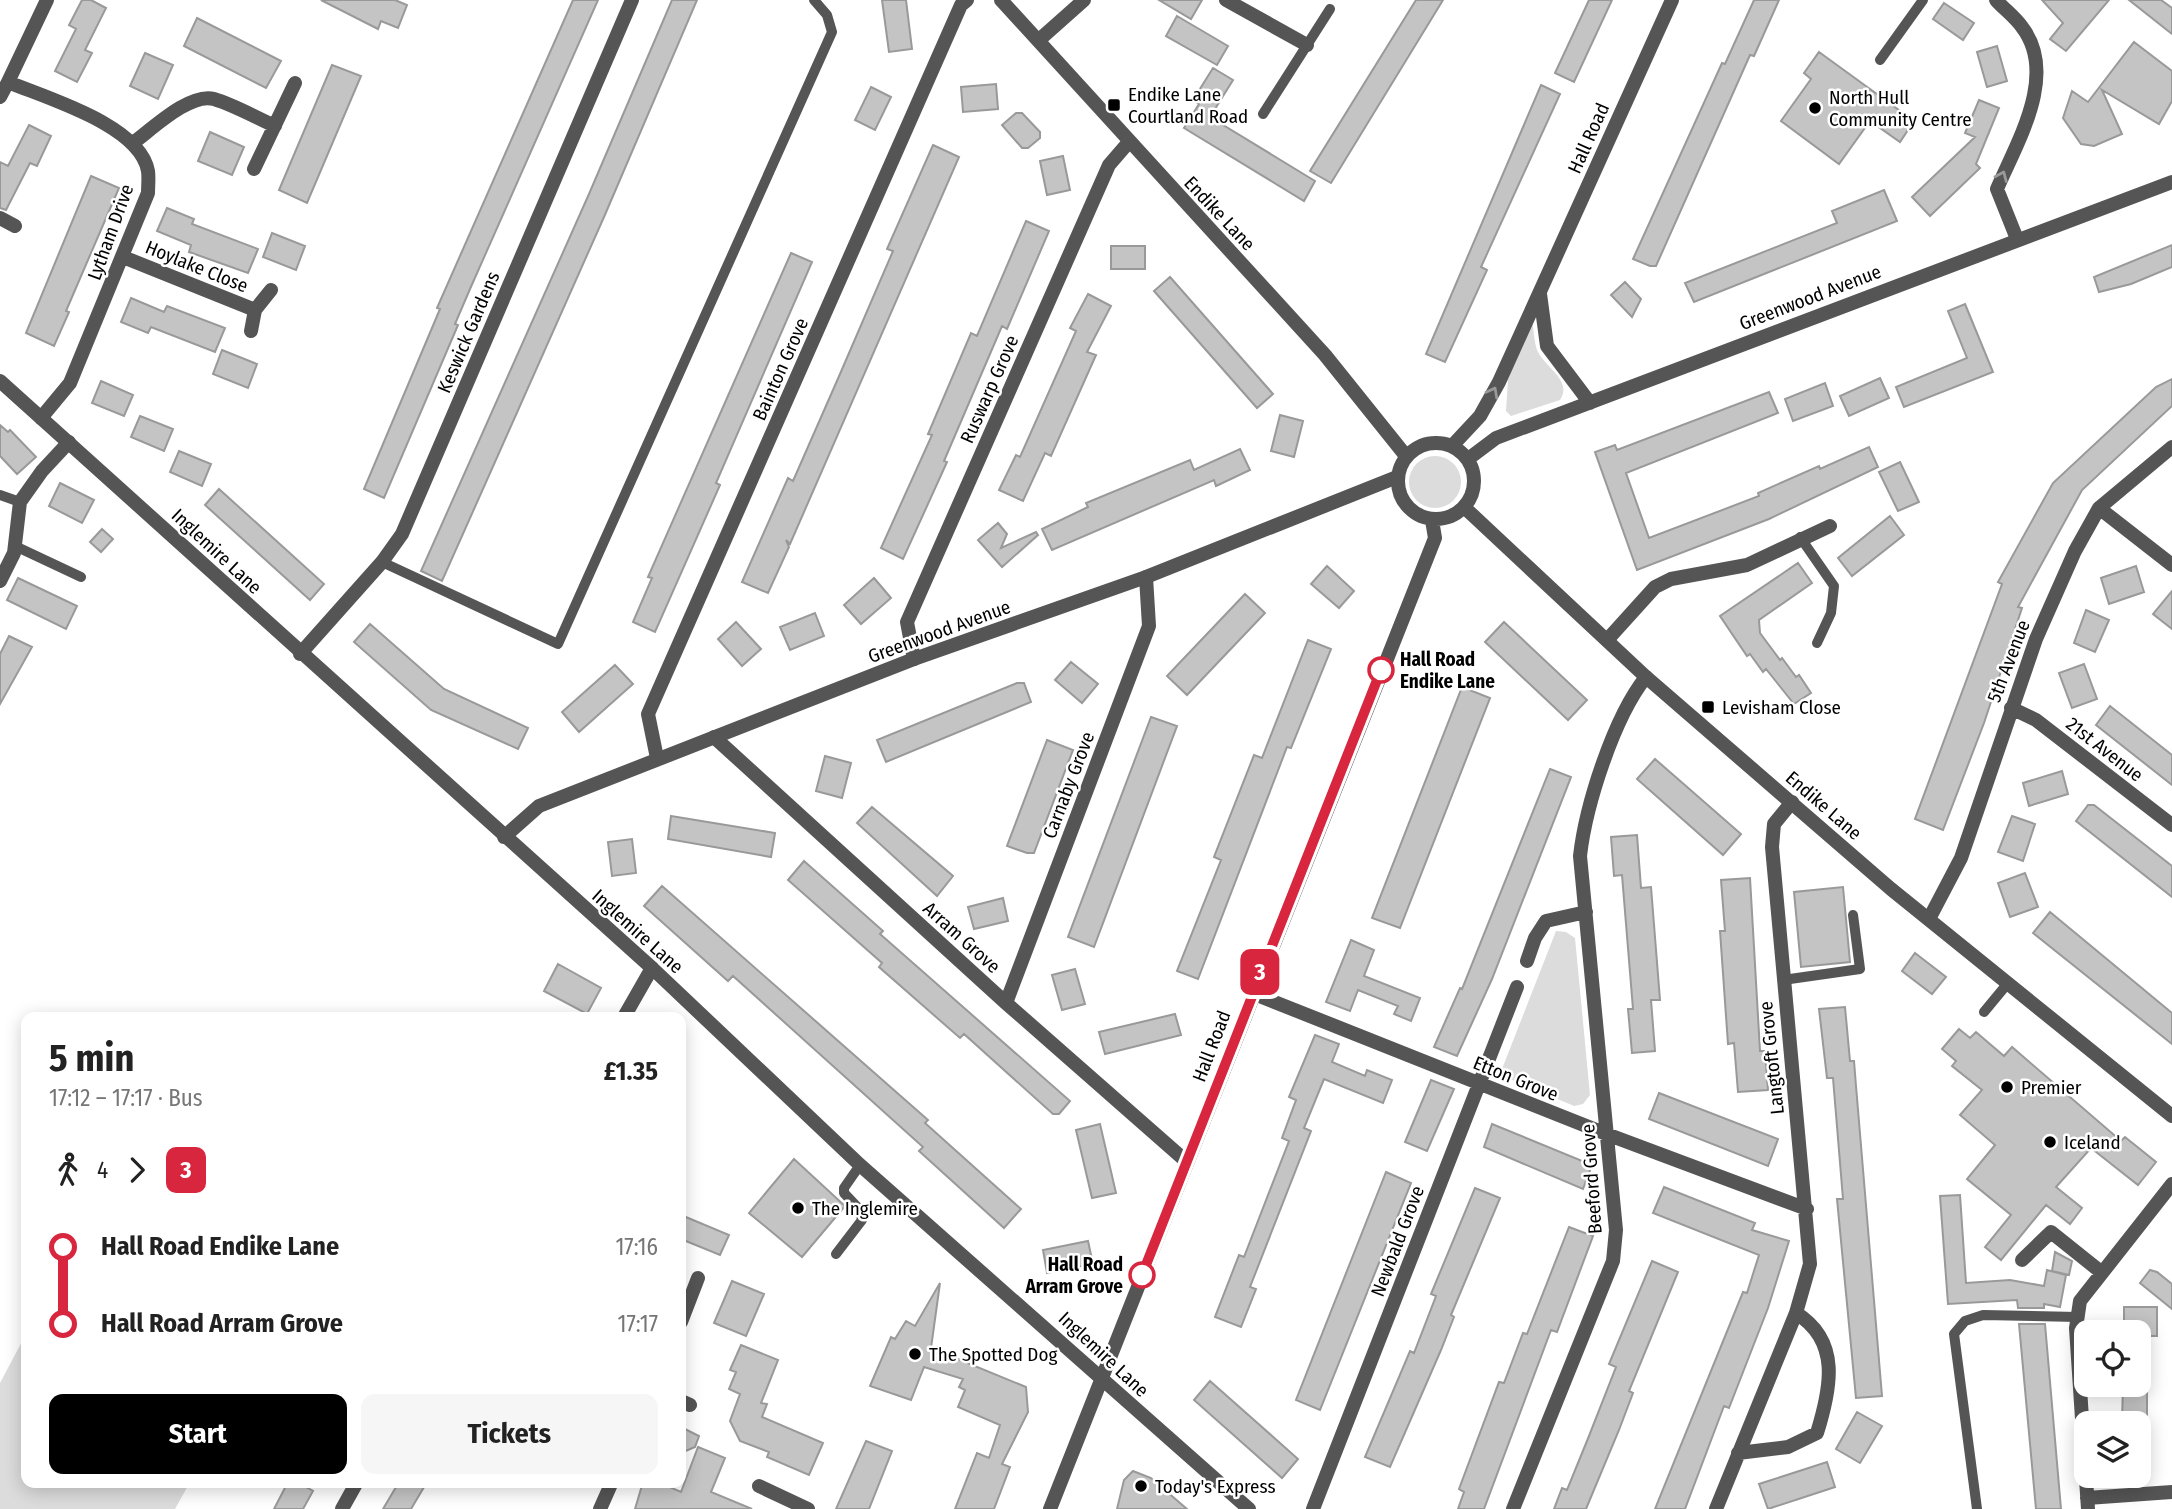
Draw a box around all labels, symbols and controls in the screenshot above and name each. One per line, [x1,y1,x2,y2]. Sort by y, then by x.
place label: Endike Lane Courtland Road [1128,83,1248,128]
place label: North Hull Community Centre [1829,86,1972,131]
marker: Endike Lane Courtland Road [1106,97,1122,113]
street label: Hall Road [1563,99,1614,177]
marker: North Hull Community Centre [1807,100,1823,116]
street label: Endike Lane [1179,171,1260,255]
one-way arrow [1994,171,2008,183]
street label: Lytham Drive [82,181,138,283]
street label: Hoylake Close [142,235,251,297]
street label: Greenwood Avenue [1736,260,1884,335]
street label: Keswick Gardens [433,268,504,396]
street label: Bainton Grove [748,314,813,424]
street label: Ruswarp Grove [955,332,1023,447]
one-way arrow [1485,387,1499,400]
street label: Inglemire Lane [167,504,266,599]
street label: Greenwood Avenue [865,595,1014,668]
street label: 5th Avenue [1982,617,2035,706]
place label: Hall Road Endike Lane [1400,648,1495,693]
marker: Hall Road Endike Lane [1368,657,1394,683]
place label: Levisham Close [1722,696,1841,719]
marker: Levisham Close [1700,699,1716,715]
street label: 21st Avenue [2062,712,2148,787]
street label: Carnaby Grove [1038,729,1099,842]
street label: Endike Lane [1781,766,1866,845]
street label: Inglemire Lane [587,884,688,978]
street label: Arram Grove [918,897,1005,978]
line badge: 3 [1237,949,1283,995]
text: 3 [1254,958,1266,986]
street label: Langtoft Grove [1754,1000,1789,1116]
street label: Hall Road [1187,1007,1236,1085]
text: 5 min [49,1035,134,1081]
street label: Etton Grove [1470,1051,1562,1106]
text: £1.35 [604,1056,658,1087]
place label: Premier [2021,1076,2082,1099]
marker: Premier [1999,1079,2015,1095]
text: 17:12 – 17:17 · Bus [49,1084,203,1112]
street label: Beeford Grove [1576,1123,1607,1235]
place label: Iceland [2064,1131,2121,1154]
marker: Iceland [2042,1134,2058,1150]
icon: walk [49,1151,87,1189]
icon: forward [118,1151,156,1189]
text: 4 [97,1156,108,1184]
text: 3 [180,1156,192,1184]
street label: Newbald Grove [1366,1183,1429,1300]
place label: The Inglemire [812,1197,918,1220]
marker: The Inglemire [790,1200,806,1216]
text: Hall Road Endike Lane [101,1231,339,1262]
text: 17:16 [615,1233,658,1261]
place label: Hall Road Arram Grove [1024,1253,1123,1298]
marker: Hall Road Arram Grove [1129,1262,1155,1288]
street label: Inglemire Lane [1054,1307,1153,1402]
text: Hall Road Arram Grove [101,1308,343,1339]
text: 17:17 [617,1310,658,1338]
map controls [2074,1320,2151,1488]
button: locate [2074,1320,2151,1397]
place label: The Spotted Dog [929,1343,1057,1366]
marker: The Spotted Dog [907,1346,923,1362]
button: Start [49,1394,347,1474]
button: Tickets [361,1394,658,1474]
button: layers [2074,1411,2151,1488]
place label: Today's Express [1155,1475,1276,1498]
marker: Today's Express [1133,1478,1149,1494]

